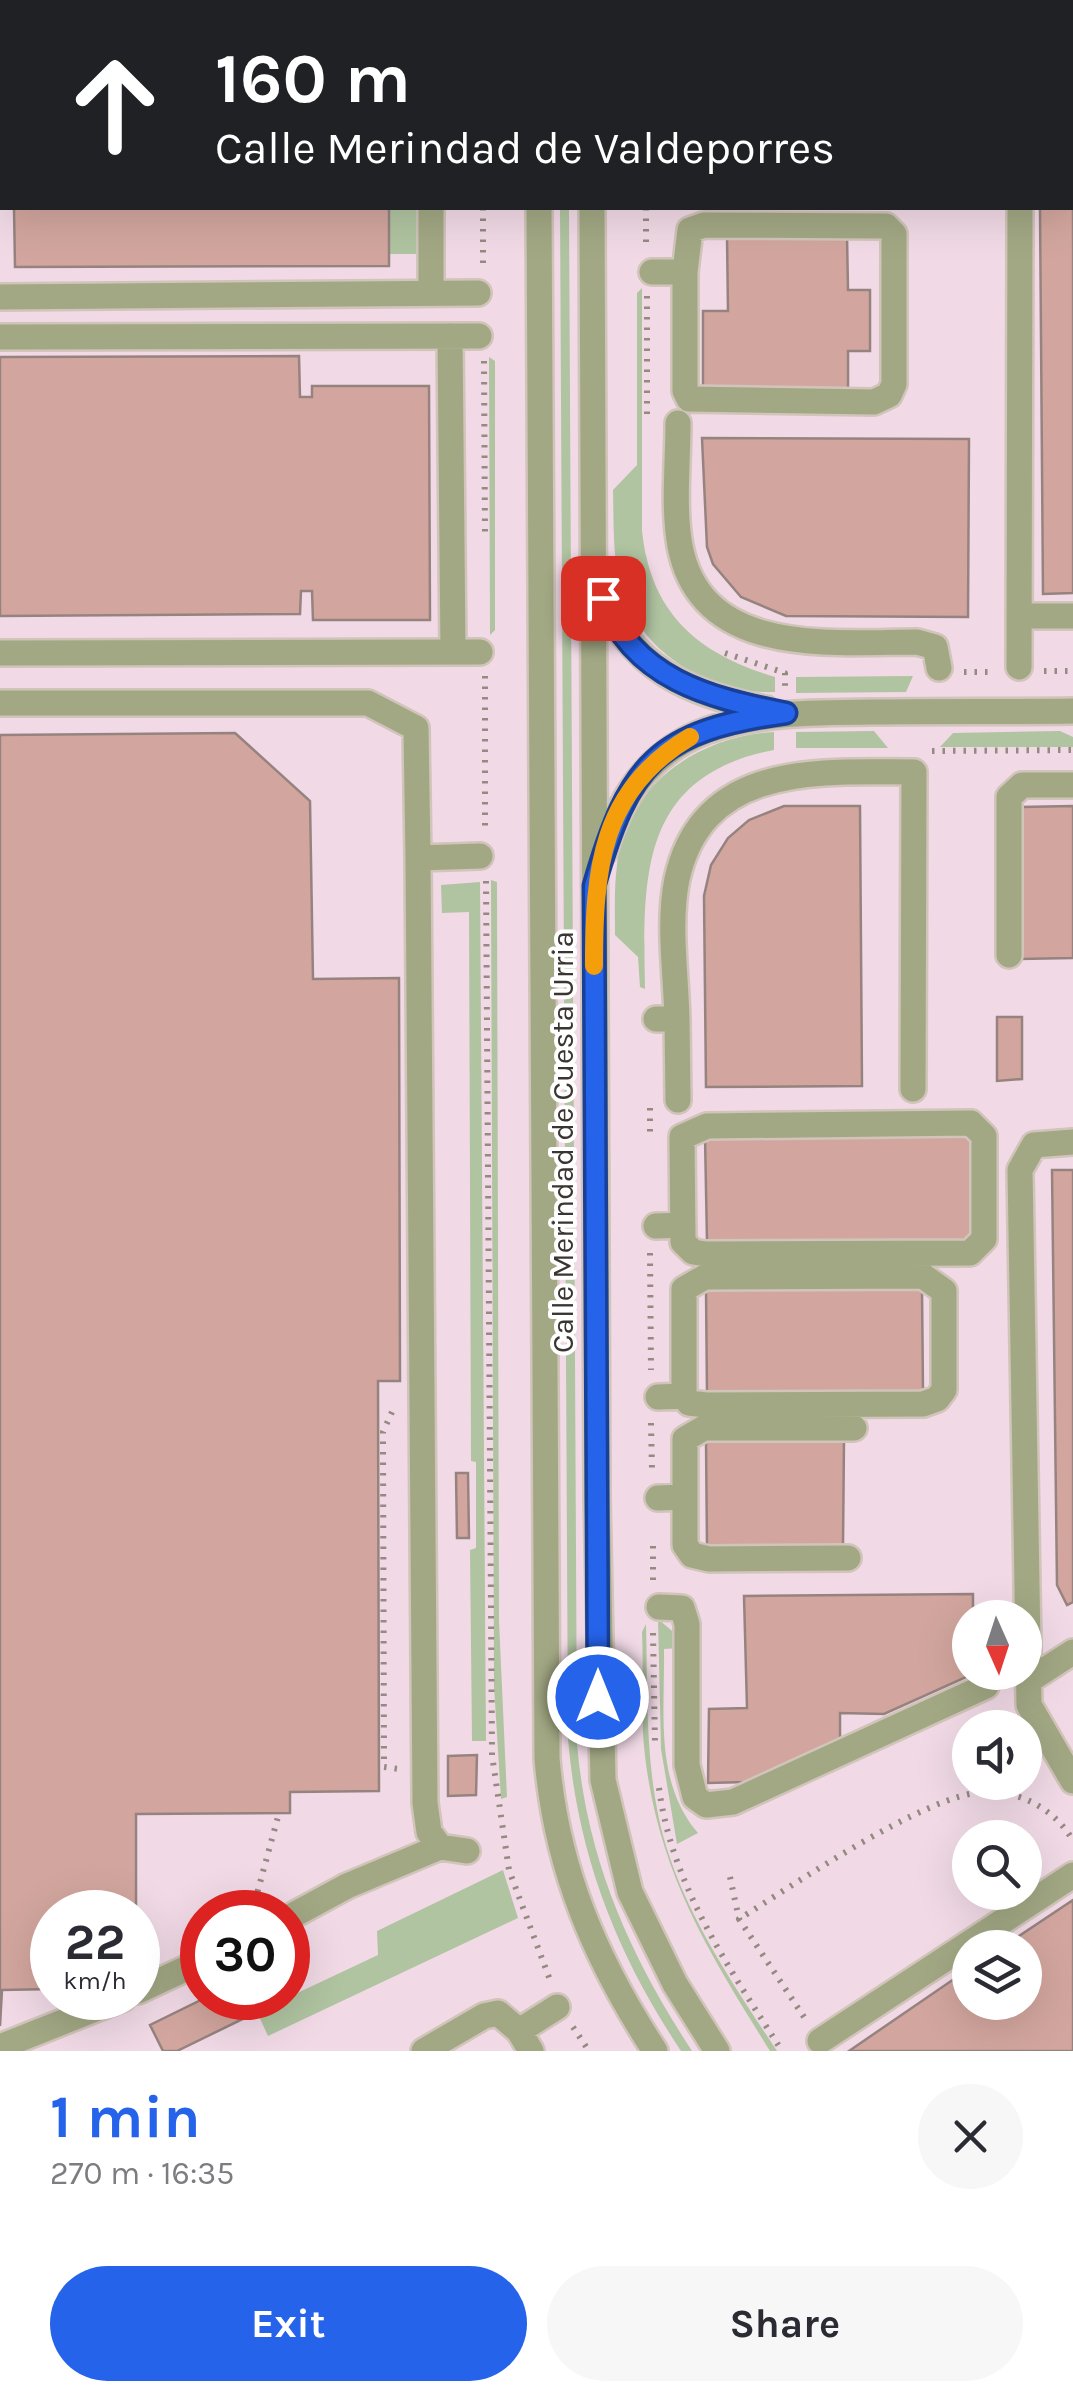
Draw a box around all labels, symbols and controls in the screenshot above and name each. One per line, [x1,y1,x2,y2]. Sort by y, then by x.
text: 160 m [215,38,411,120]
icon: ahead [50,40,180,170]
text: Calle Merindad de Valdeporres [215,122,835,174]
pin [561,556,646,641]
icon: arrive [576,571,631,626]
street label: Calle Merindad de Cuesta Urria [545,931,581,1353]
north arrow [952,1600,1042,1690]
map controls [952,1600,1042,2020]
position arrow [546,1645,650,1749]
button: sound [952,1710,1042,1800]
button: search [952,1820,1042,1910]
speed limit sign: 30 [180,1890,310,2020]
text: 22 [65,1913,125,1972]
button: layers [952,1930,1042,2020]
text: km/h [63,1966,127,1995]
text: 1 min [50,2082,201,2152]
button: close [918,2084,1023,2189]
text: 270 m · 16:35 [50,2155,234,2192]
button: Exit [50,2266,527,2381]
button: Share [547,2266,1023,2381]

